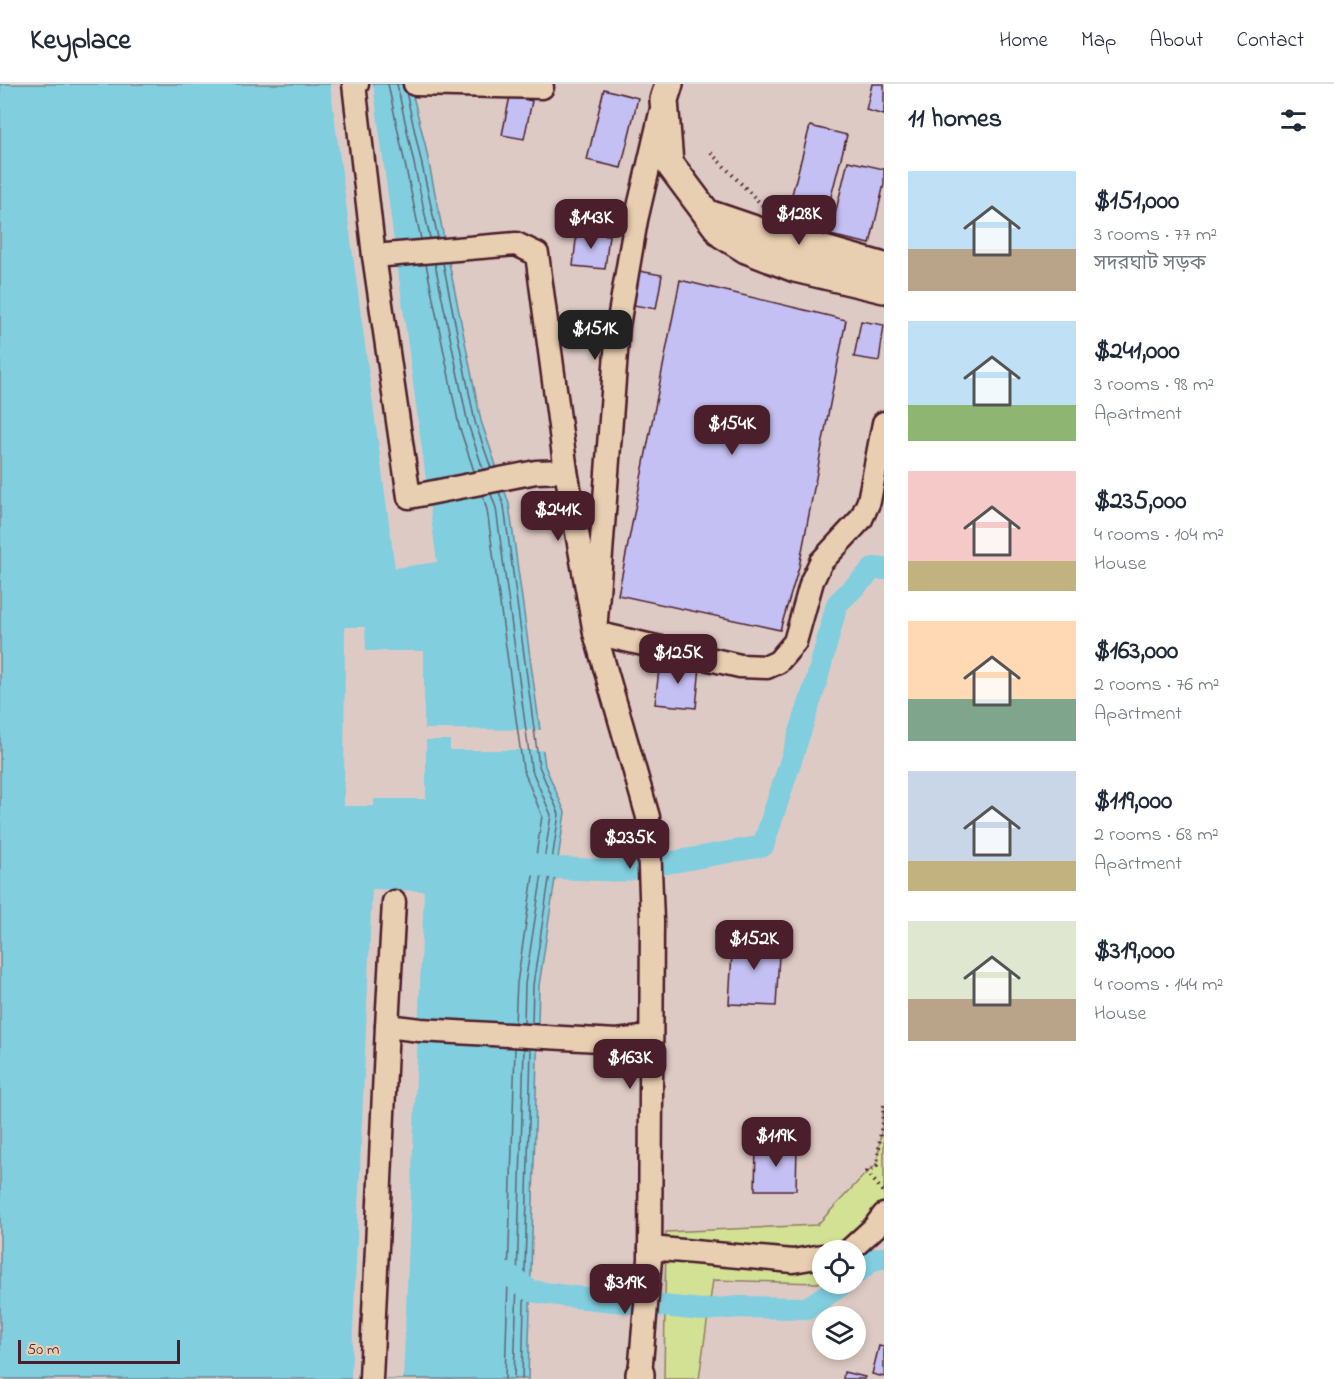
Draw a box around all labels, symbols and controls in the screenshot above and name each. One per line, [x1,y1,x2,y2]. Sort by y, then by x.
text: Keyplace [30,21,131,62]
text: Home [999,26,1048,56]
text: Map [1081,26,1116,56]
text: About [1149,26,1203,56]
text: Contact [1236,26,1304,56]
text: 11 homes [908,101,1002,139]
icon: filters [1277,104,1310,137]
text: $151,000 [1094,183,1179,221]
pin: $128K [757,195,841,246]
icon: home [956,195,1028,267]
pin: $143K [549,199,633,250]
text: $128K [776,200,822,229]
text: $143K [569,204,613,233]
text: 3 rooms · 77 m² [1094,221,1217,250]
text: সদরঘাট সড়ক [1094,250,1206,279]
pin: $151K [553,310,637,361]
text: $151K [572,315,618,344]
text: $241,000 [1094,333,1180,371]
icon: home [956,345,1028,417]
text: 3 rooms · 98 m² [1094,371,1214,400]
text: Apartment [1094,400,1182,429]
pin: $154K [690,405,774,456]
text: $154K [708,410,756,439]
text: $235,000 [1094,483,1186,521]
pin: $241K [516,491,600,542]
icon: home [956,495,1028,567]
text: $241K [535,496,581,525]
text: 4 rooms · 104 m² [1094,521,1224,550]
text: House [1094,550,1147,579]
text: $163,000 [1094,633,1178,671]
pin: $125K [636,634,720,685]
text: $125K [653,639,703,668]
icon: home [956,645,1028,717]
text: 2 rooms · 76 m² [1094,671,1219,700]
text: Apartment [1094,700,1182,729]
text: $119,000 [1094,783,1172,821]
icon: home [956,795,1028,867]
pin: $235K [588,819,672,870]
text: 2 rooms · 68 m² [1094,821,1219,850]
text: $235K [604,824,656,853]
text: Apartment [1094,850,1182,879]
pin: $152K [712,920,796,971]
text: $152K [729,925,779,954]
text: $319,000 [1094,933,1175,971]
icon: home [956,945,1028,1017]
text: 4 rooms · 144 m² [1094,971,1224,1000]
text: House [1094,1000,1147,1029]
pin: $163K [588,1039,672,1090]
text: $163K [607,1044,653,1073]
pin: $119K [734,1117,818,1168]
text: $119K [756,1122,796,1151]
map controls [812,1240,866,1360]
button: locate [812,1240,866,1294]
pin: $319K [583,1264,667,1315]
text: $319K [604,1269,646,1298]
button: layers [812,1306,866,1360]
scale bar [18,1337,180,1364]
text: 50 m [27,1338,59,1362]

